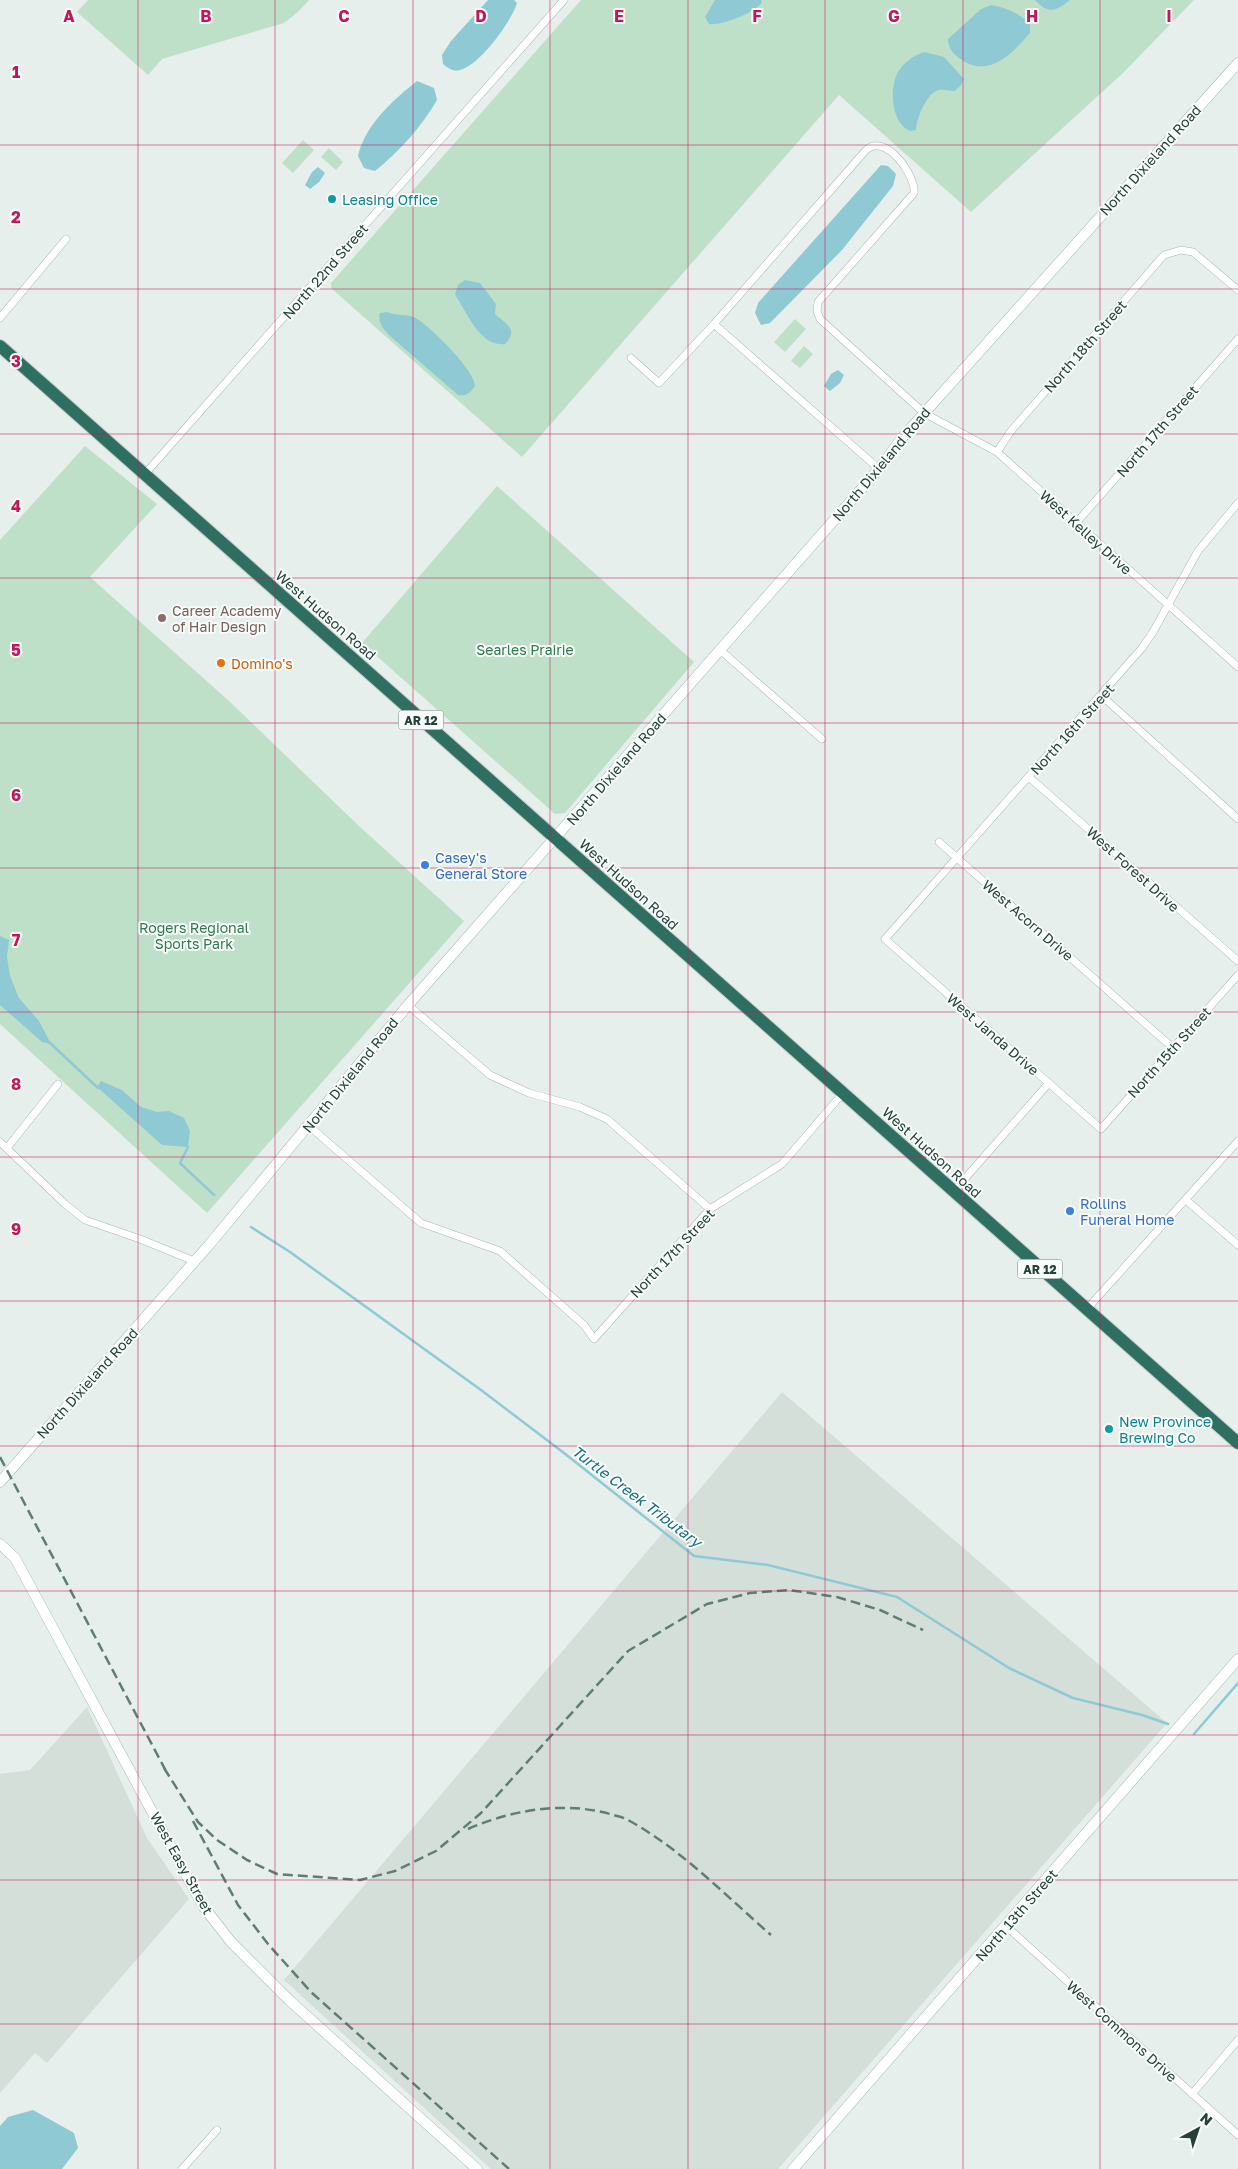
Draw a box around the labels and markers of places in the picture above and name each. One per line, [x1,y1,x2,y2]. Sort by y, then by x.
place label: Leasing Office [342,191,438,208]
marker: Leasing Office [326,193,338,205]
place label: Career Academy of Hair Design [172,602,282,635]
marker: Career Academy of Hair Design [156,612,168,624]
place label: Domino's [231,655,293,672]
marker: Domino's [215,657,227,669]
place label: Casey's General Store [435,849,527,882]
marker: Casey's General Store [419,859,431,871]
place label: Rollins Funeral Home [1080,1195,1174,1228]
marker: Rollins Funeral Home [1064,1205,1076,1217]
place label: New Province Brewing Co [1119,1413,1211,1446]
marker: New Province Brewing Co [1103,1423,1115,1435]

